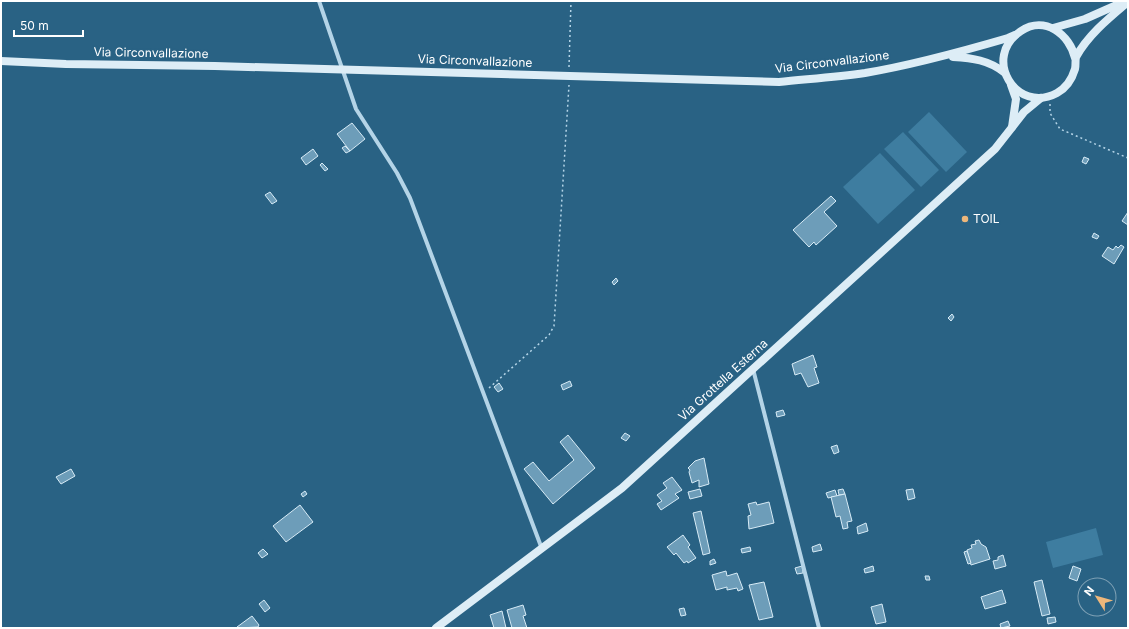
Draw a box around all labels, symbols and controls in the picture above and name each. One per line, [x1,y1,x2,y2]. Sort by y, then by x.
scale bar [14,12,83,38]
text: 50 m [20,18,49,33]
street label: Via Circonvallazione [93,44,209,61]
street label: Via Circonvallazione [774,47,890,76]
street label: Via Circonvallazione [417,51,533,70]
place label: TOIL [973,211,1000,226]
marker: TOIL [960,214,970,224]
street label: Via Grottella Esterna [675,336,770,424]
north arrow [1077,577,1117,617]
text: N [1081,583,1097,599]

